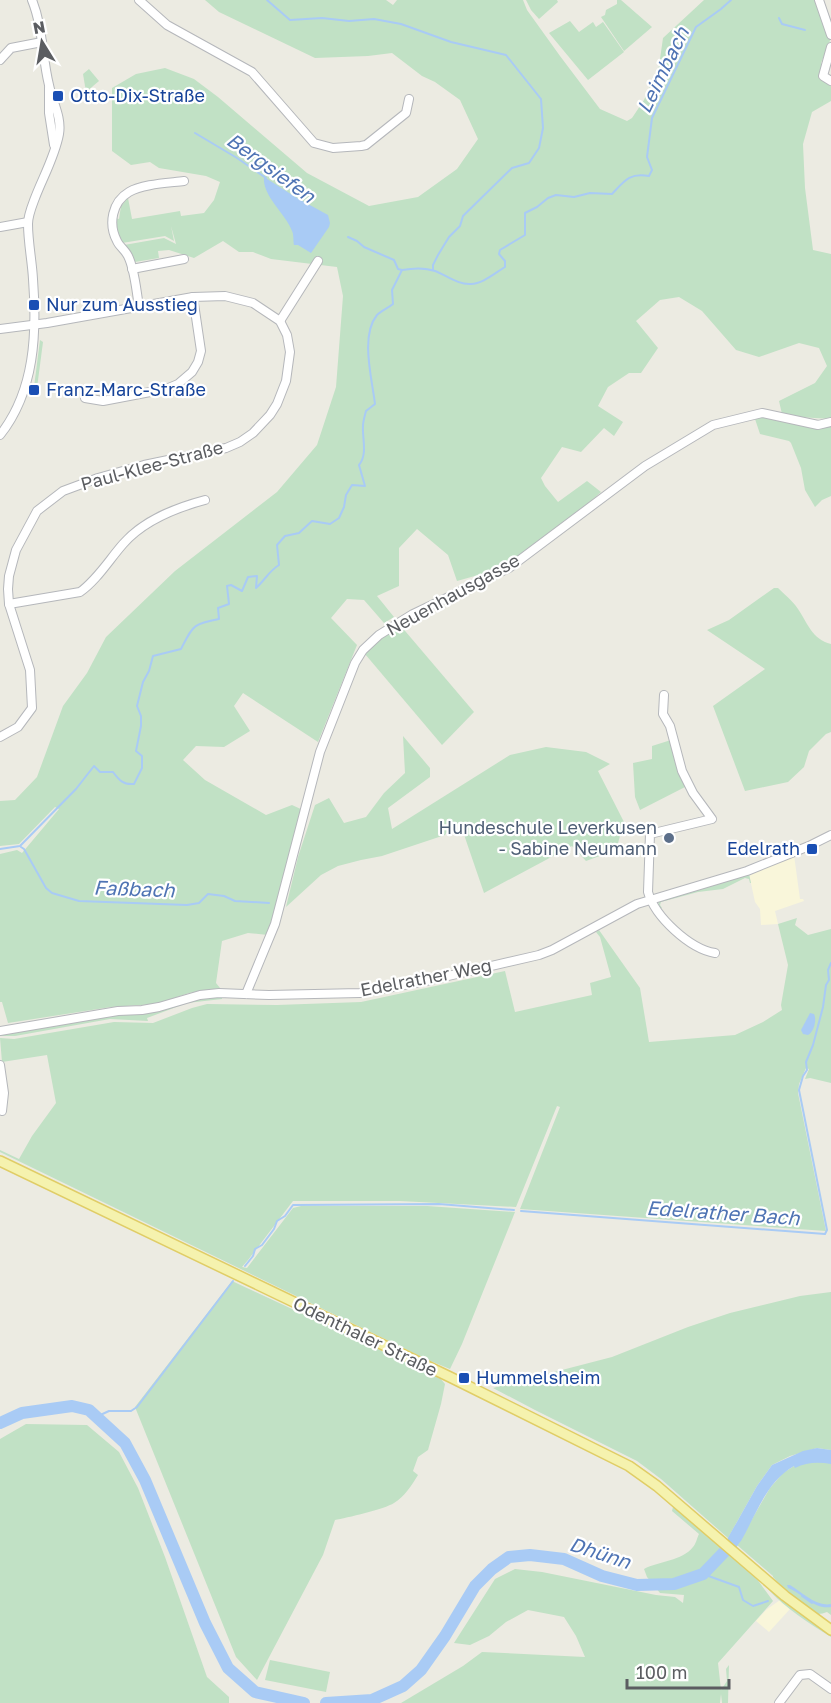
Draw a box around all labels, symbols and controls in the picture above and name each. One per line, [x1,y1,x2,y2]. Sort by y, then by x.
north arrow [12,12,72,72]
text: N [31,16,47,38]
water label: Leimbach [631,22,694,116]
place label: Otto-Dix-Straße [70,84,205,106]
marker: Otto-Dix-Straße [51,89,65,103]
water label: Bergsiefen [222,127,321,208]
place label: Nur zum Ausstieg [46,293,198,315]
marker: Nur zum Ausstieg [27,298,41,312]
place label: Franz-Marc-Straße [46,378,206,400]
marker: Franz-Marc-Straße [27,383,41,397]
street label: Paul-Klee-Straße [78,435,225,495]
street label: Neuenhausgasse [382,548,523,640]
place label: Hundeschule Leverkusen - Sabine Neumann [439,816,657,859]
marker: Hundeschule Leverkusen - Sabine Neumann [662,831,676,845]
place label: Edelrath [727,837,800,859]
marker: Edelrath [805,842,819,856]
water label: Faßbach [93,875,176,901]
street label: Edelrather Weg [358,954,493,1001]
water label: Edelrather Bach [646,1195,801,1229]
street label: Odenthaler Straße [290,1292,441,1381]
place label: Hummelsheim [476,1366,600,1388]
marker: Hummelsheim [457,1371,471,1385]
water label: Dhünn [567,1531,635,1573]
scale bar [627,1652,729,1690]
text: 100 m [636,1661,687,1683]

